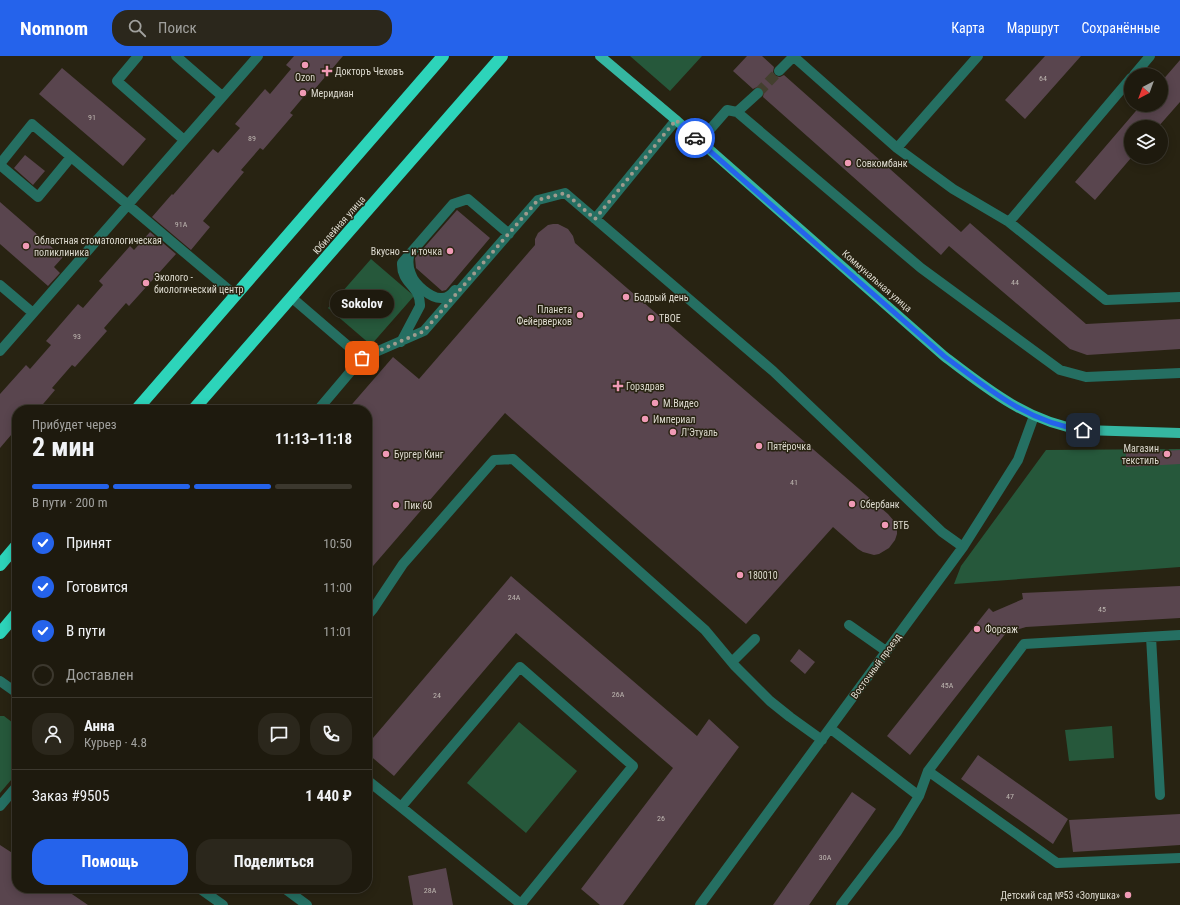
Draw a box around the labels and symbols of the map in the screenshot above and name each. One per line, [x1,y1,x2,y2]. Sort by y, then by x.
marker: Ozon [300,60,310,70]
marker: Докторъ Чеховъ [322,66,332,76]
place label: Докторъ Чеховъ [335,66,404,77]
north arrow [1124,68,1168,112]
place label: Ozon [295,72,315,83]
house number: 64 [1039,74,1047,83]
marker: Меридиан [298,88,308,98]
place label: Меридиан [311,88,354,99]
house number: 91 [88,113,96,122]
courier [675,118,715,158]
house number: 89 [248,134,256,143]
marker: Совкомбанк [843,158,853,168]
place label: Совкомбанк [856,158,908,169]
street label: Юбилейная улица [311,193,367,256]
house number: 91А [175,220,188,229]
place label: Областная стоматологическая поликлиника [34,235,162,258]
marker: Областная стоматологическая поликлиника [21,241,31,251]
place label: Вкусно — и точка [371,246,442,257]
marker: Вкусно — и точка [445,246,455,256]
street label: Коммунальная улица [840,248,914,314]
place label: Эколого - биологический центр [154,272,243,295]
marker: Эколого - биологический центр [141,278,151,288]
house number: 44 [1011,278,1019,287]
callout: Sokolov [330,290,394,318]
marker: Бодрый день [621,292,631,302]
place label: Бодрый день [634,292,689,303]
place label: Планета Фейерверков [516,304,572,327]
marker: Планета Фейерверков [575,310,585,320]
marker: ТВОЕ [646,313,656,323]
place label: ТВОЕ [659,313,681,324]
house number: 93 [73,332,81,341]
pin [345,341,379,375]
marker: Горздрав [613,381,623,391]
place label: Горздрав [626,381,665,392]
marker: М.Видео [650,398,660,408]
place label: М.Видео [663,398,699,409]
pin [1066,413,1100,447]
marker: Империал [640,414,650,424]
place label: Империал [653,414,695,425]
marker: Л'Этуаль [668,427,678,437]
place label: Л'Этуаль [681,427,718,438]
marker: Пятёрочка [754,441,764,451]
place label: Пятёрочка [767,441,811,452]
place label: Магазин текстиль [1122,443,1159,466]
marker: Бургер Кинг [381,449,391,459]
place label: Бургер Кинг [394,449,444,460]
marker: Магазин текстиль [1162,449,1172,459]
house number: 41 [790,478,798,487]
marker: Сбербанк [847,499,857,509]
place label: Сбербанк [860,499,900,510]
marker: Пик 60 [391,500,401,510]
place label: Пик 60 [404,500,432,511]
marker: ВТБ [880,520,890,530]
place label: ВТБ [893,520,910,531]
marker: 180010 [735,570,745,580]
place label: 180010 [748,570,778,581]
house number: 24А [508,593,521,602]
house number: 45 [1098,605,1106,614]
place label: Форсаж [985,623,1018,635]
marker: Форсаж [972,624,982,634]
street label: Восточный проезд [849,631,904,701]
house number: 45А [941,681,954,690]
house number: 26А [612,690,625,699]
house number: 24 [433,691,441,700]
house number: 47 [1006,792,1014,801]
house number: 26 [657,814,665,823]
house number: 30А [819,853,832,862]
house number: 28А [424,886,437,895]
place label: Детский сад №53 «Золушка» [1001,890,1120,901]
marker: Детский сад №53 «Золушка» [1123,890,1133,900]

